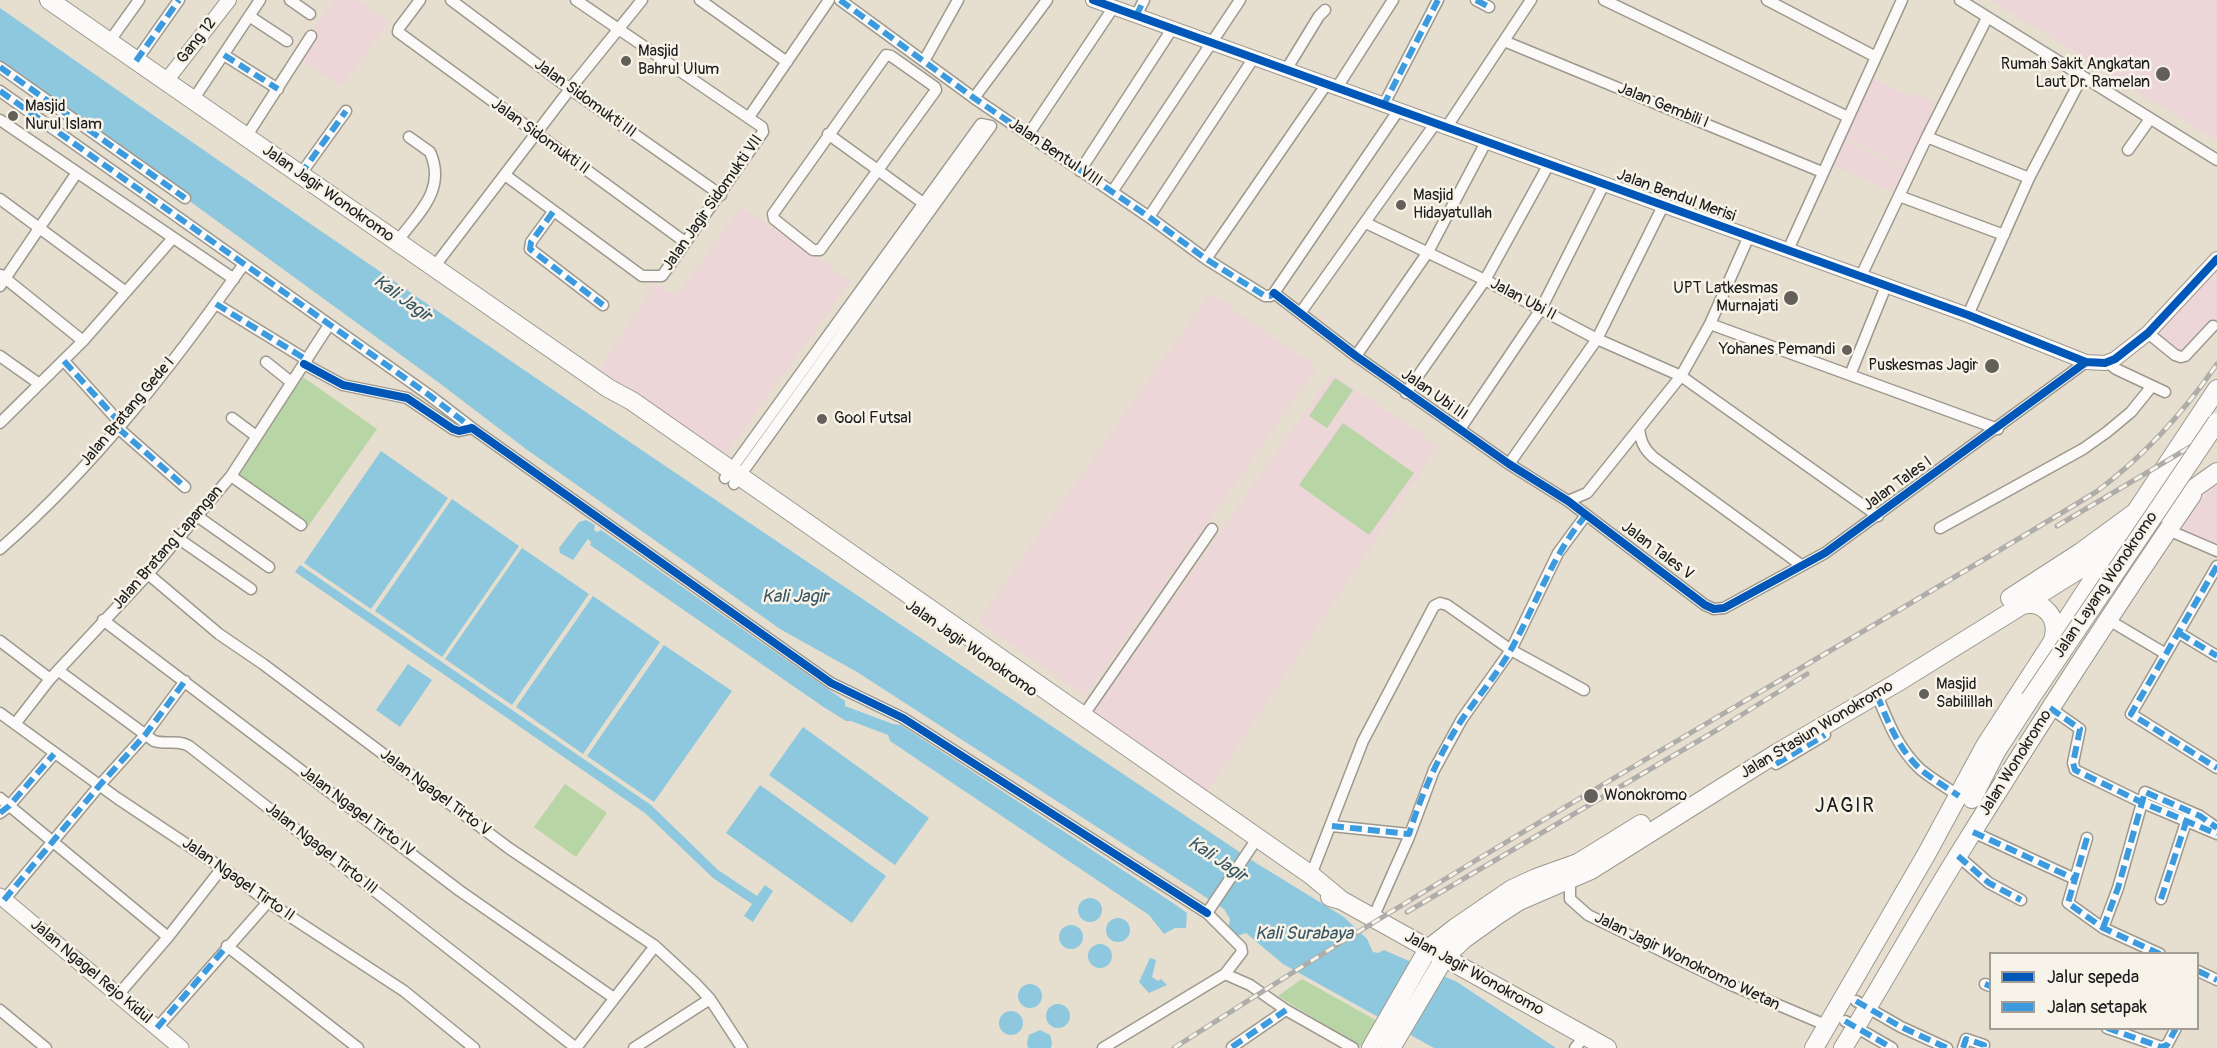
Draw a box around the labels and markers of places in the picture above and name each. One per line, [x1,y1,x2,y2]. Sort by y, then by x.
place label: Masjid Bahrul Ulum [638,42,719,80]
marker: Masjid Bahrul Ulum [619,54,633,68]
place label: Rumah Sakit Angkatan Laut Dr. Ramelan [2001,55,2150,93]
marker: Rumah Sakit Angkatan Laut Dr. Ramelan [2154,65,2172,83]
place label: Masjid Nurul Islam [25,97,102,135]
marker: Masjid Nurul Islam [6,109,20,123]
place label: Masjid Hidayatullah [1413,186,1492,224]
marker: Masjid Hidayatullah [1394,198,1408,212]
place label: UPT Latkesmas Murnajati [1673,279,1778,317]
marker: UPT Latkesmas Murnajati [1782,289,1800,307]
place label: Yohanes Pemandi [1719,340,1835,360]
marker: Yohanes Pemandi [1840,343,1854,357]
place label: Puskesmas Jagir [1868,356,1978,376]
marker: Puskesmas Jagir [1983,357,2001,375]
place label: Gool Futsal [834,409,912,429]
marker: Gool Futsal [815,412,829,426]
place label: Masjid Sabilillah [1936,675,1993,713]
marker: Masjid Sabilillah [1917,687,1931,701]
place label: Wonokromo [1604,786,1687,806]
marker: Wonokromo [1582,787,1600,805]

